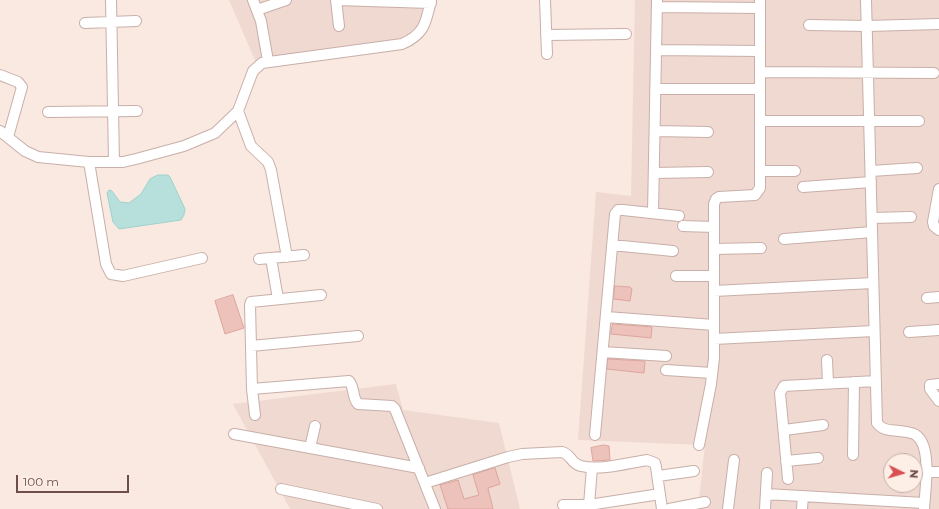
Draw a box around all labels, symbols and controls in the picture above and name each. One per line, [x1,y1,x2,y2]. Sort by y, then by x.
north arrow [883,453,923,493]
scale bar [18,467,131,493]
text: N [907,469,921,479]
text: 100 m [23,474,59,489]

